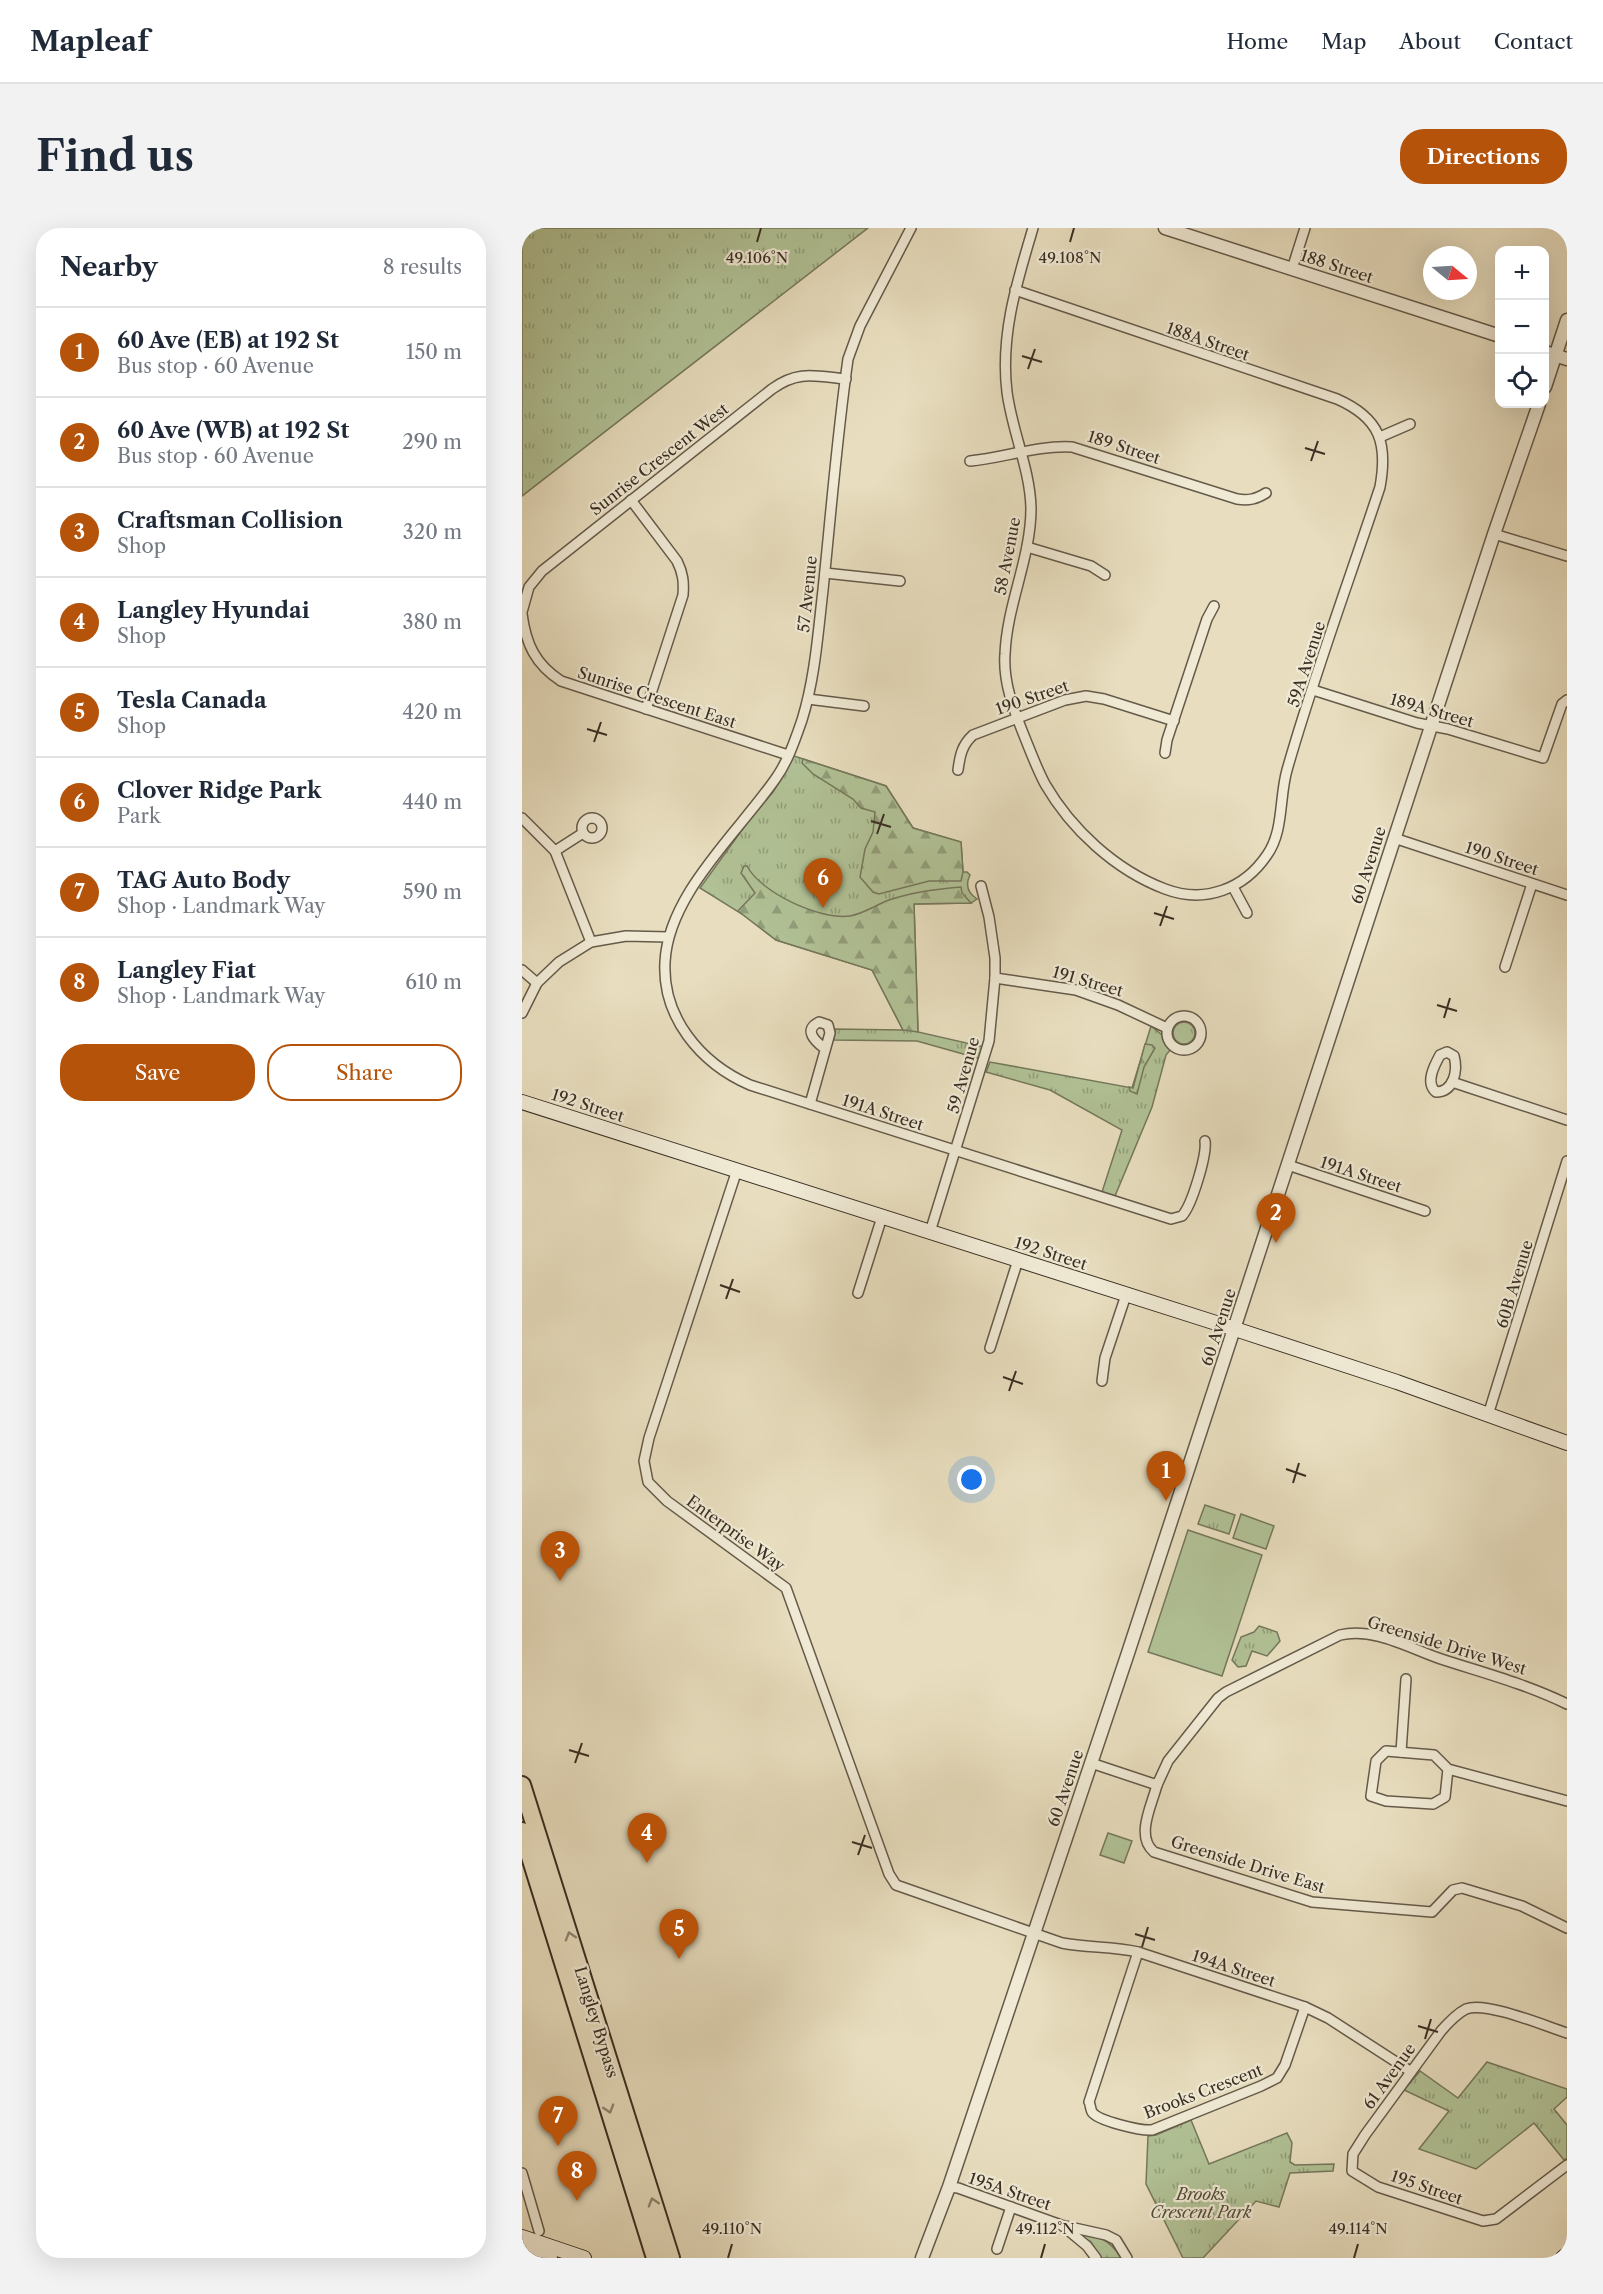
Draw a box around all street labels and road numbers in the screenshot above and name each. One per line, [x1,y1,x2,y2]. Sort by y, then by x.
street label: 188 Street [1298,245,1376,287]
street label: 188A Street [1164,317,1252,365]
street label: Sunrise Crescent West [586,398,733,519]
street label: 189 Street [1085,426,1163,468]
street label: 58 Avenue [990,515,1024,597]
street label: 57 Avenue [793,555,821,633]
street label: 59A Avenue [1283,618,1329,710]
street label: Sunrise Crescent East [575,662,739,732]
street label: 190 Street [993,675,1071,719]
street label: 189A Street [1388,689,1476,732]
street label: 60 Avenue [1346,824,1390,906]
street label: 190 Street [1463,837,1541,879]
street label: 191 Street [1050,961,1126,1001]
street label: 59 Avenue [943,1034,983,1116]
street label: 192 Street [549,1084,627,1126]
street label: 191A Street [840,1089,927,1135]
street label: 191A Street [1318,1151,1405,1197]
street label: 192 Street [1012,1232,1090,1274]
street label: 60B Avenue [1491,1237,1537,1331]
street label: 60 Avenue [1196,1286,1240,1368]
street label: Enterprise Way [683,1491,790,1576]
street label: Greenside Drive West [1365,1611,1529,1679]
street label: 60 Avenue [1043,1747,1087,1829]
street label: Greenside Drive East [1169,1831,1328,1897]
street label: 194A Street [1190,1945,1278,1991]
street label: Langley Bypass [571,1964,623,2080]
street label: 61 Avenue [1358,2039,1420,2113]
street label: Brooks Crescent [1141,2059,1266,2123]
street label: 195 Street [1389,2165,1466,2209]
street label: 195A Street [966,2168,1054,2215]

